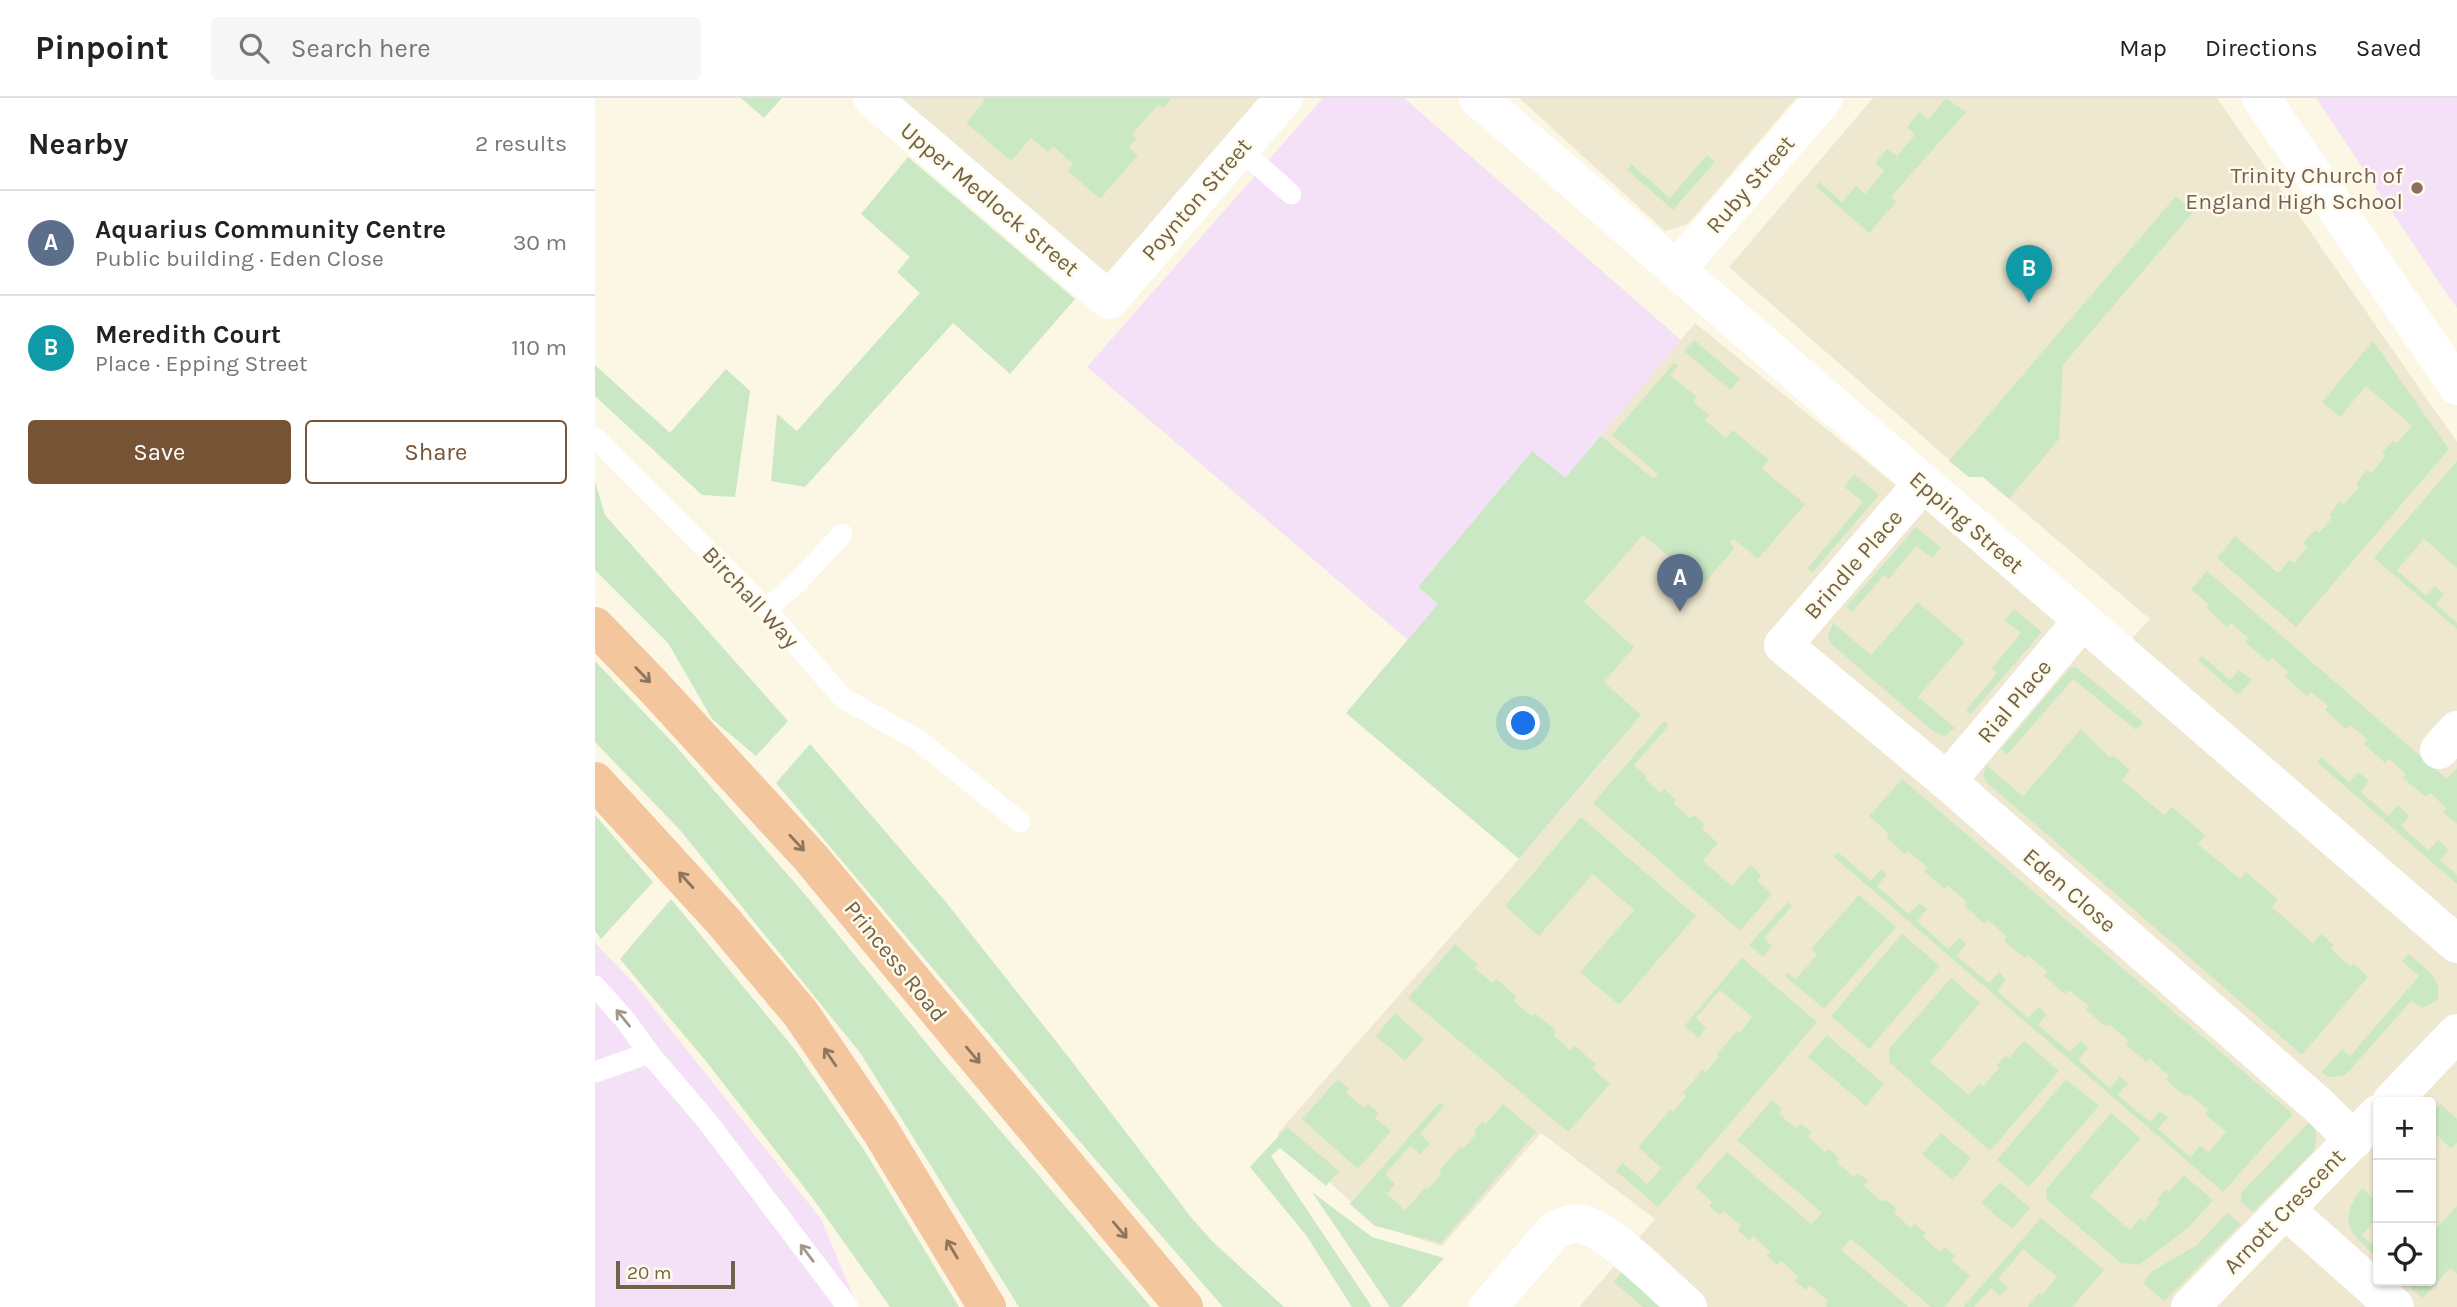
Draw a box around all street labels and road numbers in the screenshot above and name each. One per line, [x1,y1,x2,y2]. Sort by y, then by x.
street label: Upper Medlock Street [895,117,1085,282]
street label: Ruby Street [1701,130,1800,239]
street label: Poynton Street [1136,132,1257,266]
street label: Epping Street [1904,466,2029,579]
street label: Brindle Place [1799,504,1908,625]
street label: Birchall Way [697,541,805,654]
street label: Rial Place [1972,654,2057,749]
street label: Eden Close [2018,843,2122,938]
street label: Princess Road [839,895,953,1027]
street label: Arnott Crescent [2218,1143,2351,1279]

